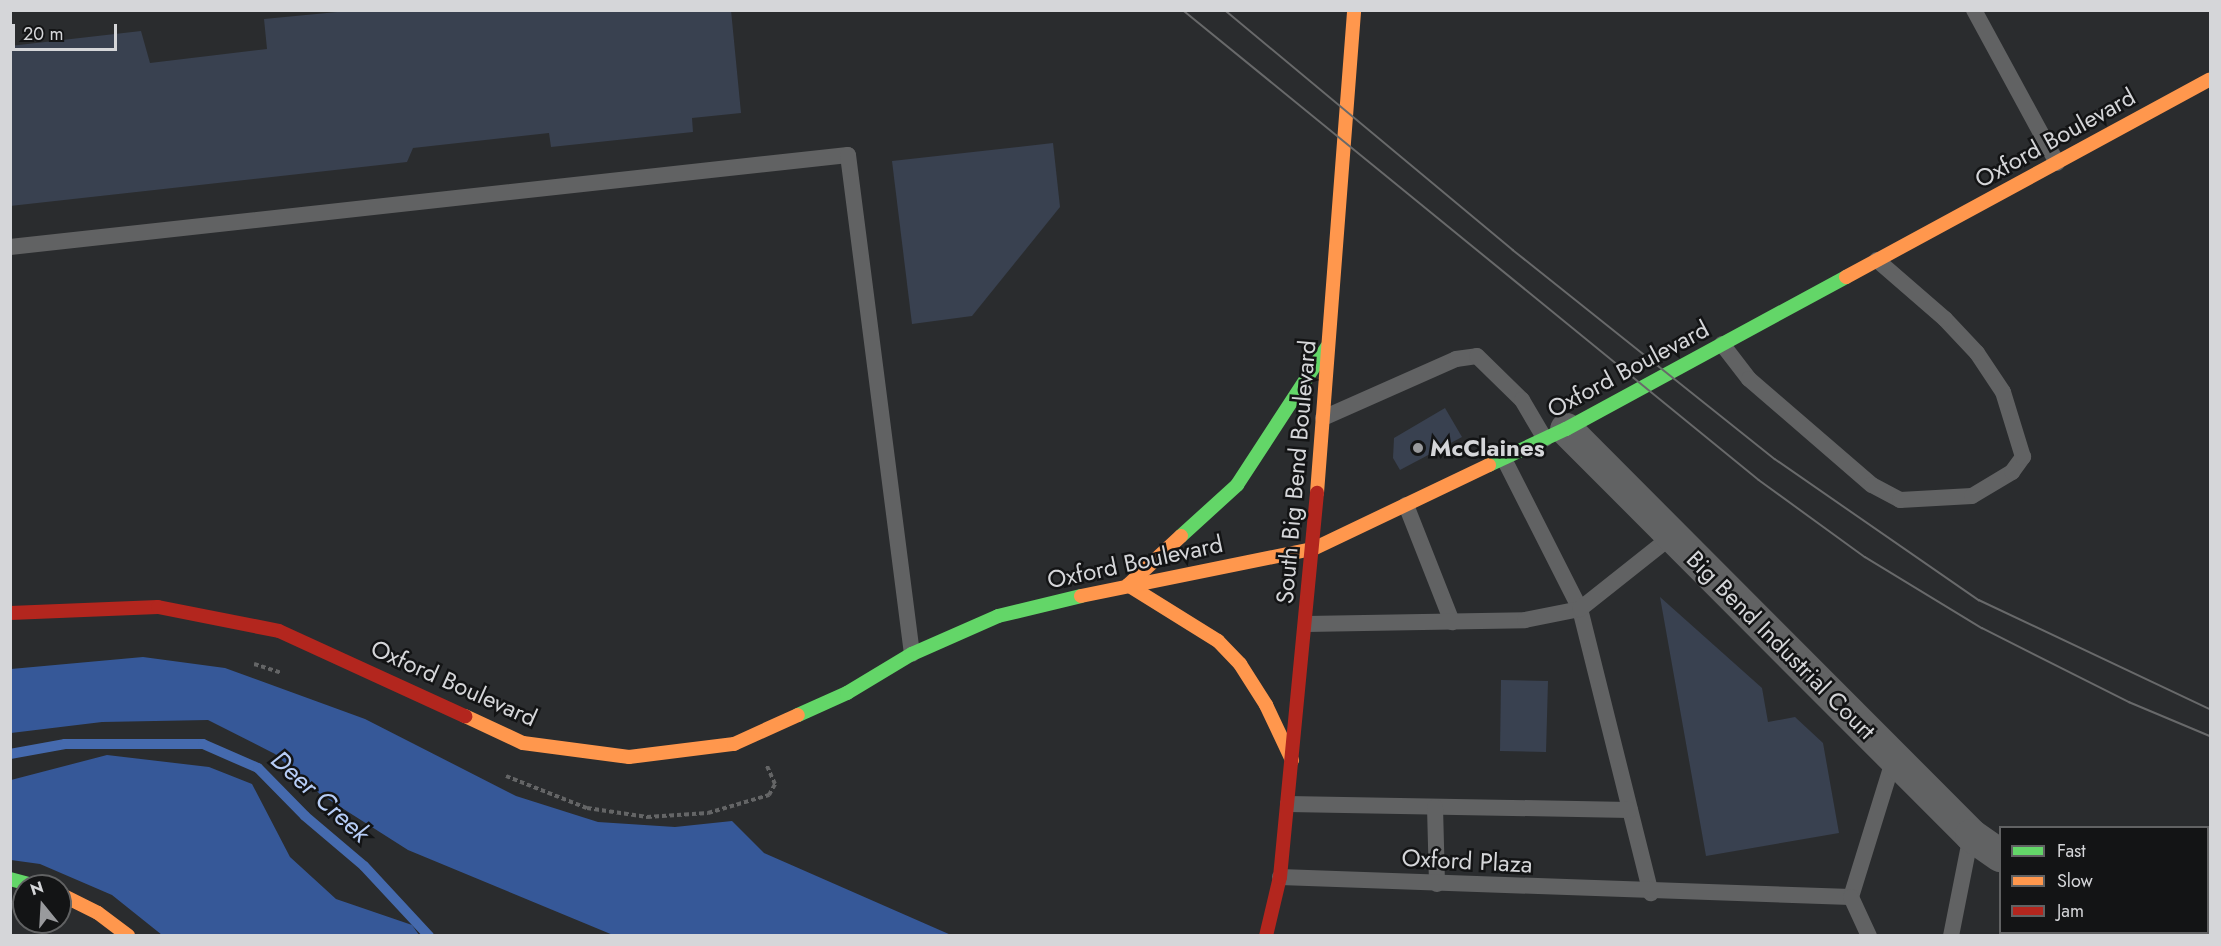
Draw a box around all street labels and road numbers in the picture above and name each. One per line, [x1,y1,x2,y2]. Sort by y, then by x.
street label: Oxford Boulevard [1970,82,2140,194]
street label: Oxford Boulevard [1542,314,1714,424]
street label: South Big Bend Boulevard [1270,339,1322,605]
street label: Oxford Boulevard [1045,529,1225,595]
street label: Big Bend Industrial Court [1681,545,1881,745]
street label: Oxford Boulevard [366,633,542,733]
street label: Oxford Plaza [1401,843,1533,879]

